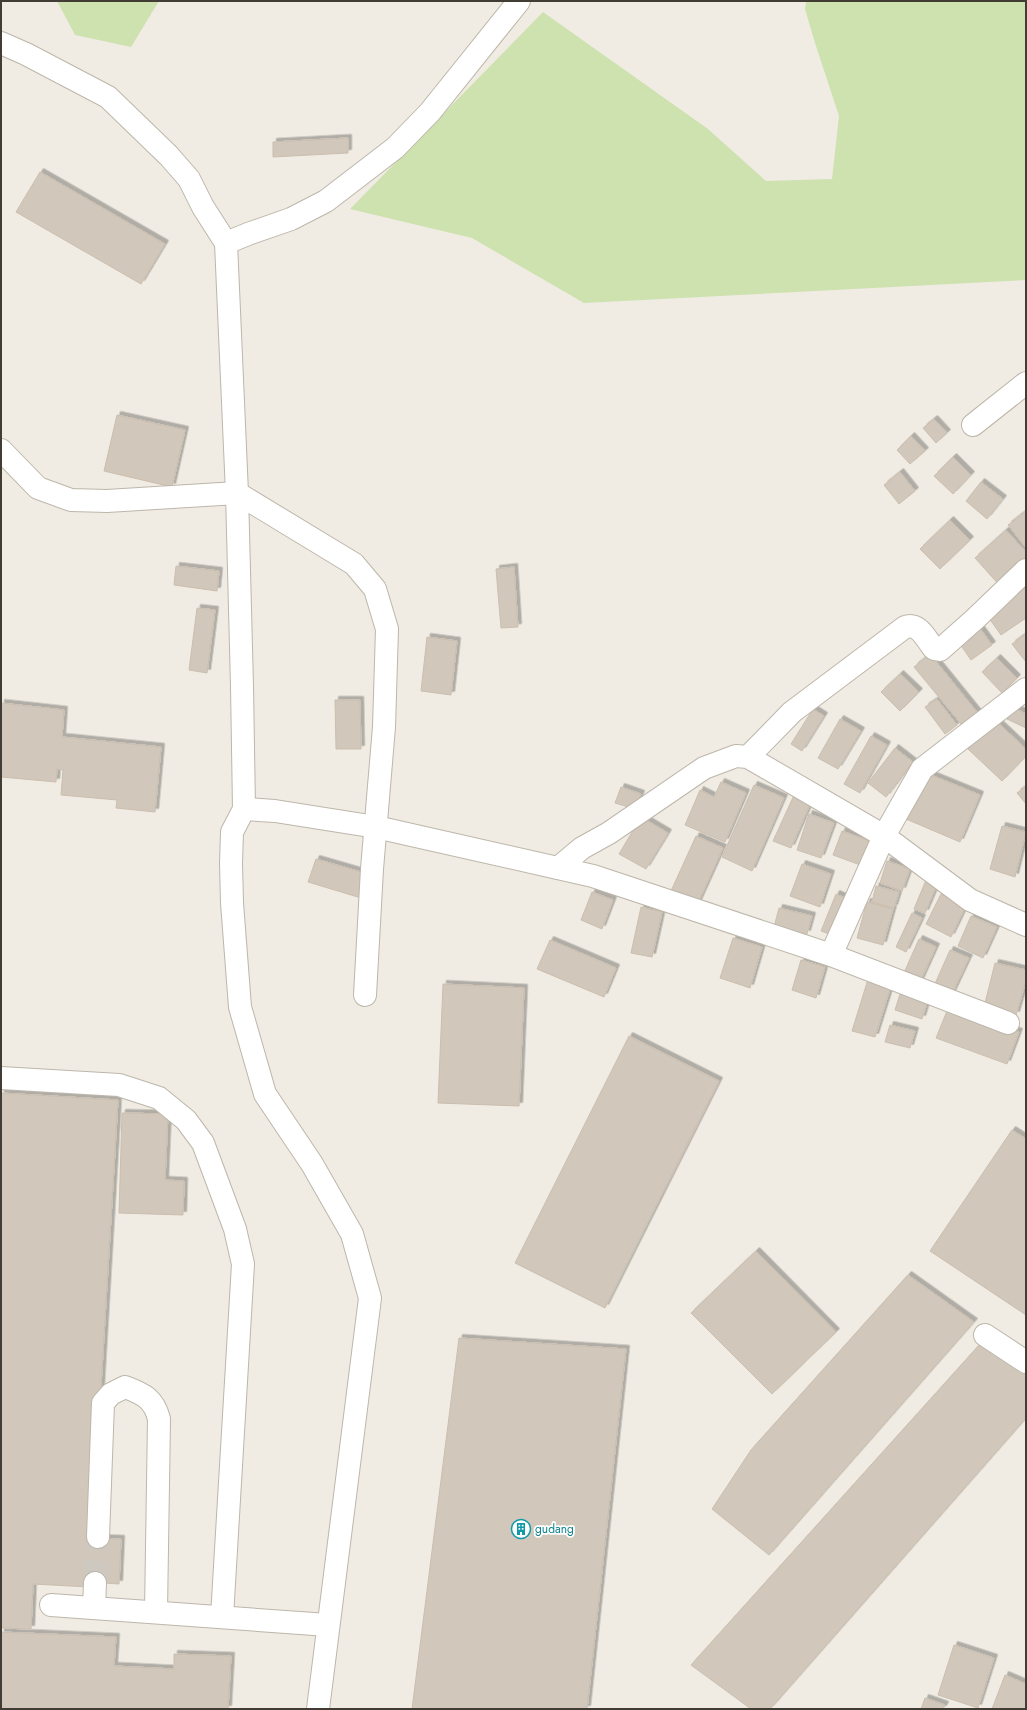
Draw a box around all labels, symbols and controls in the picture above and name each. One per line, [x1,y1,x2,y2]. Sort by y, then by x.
building icon: gudang [510,1518,532,1540]
place label: gudang [535,1520,574,1538]

